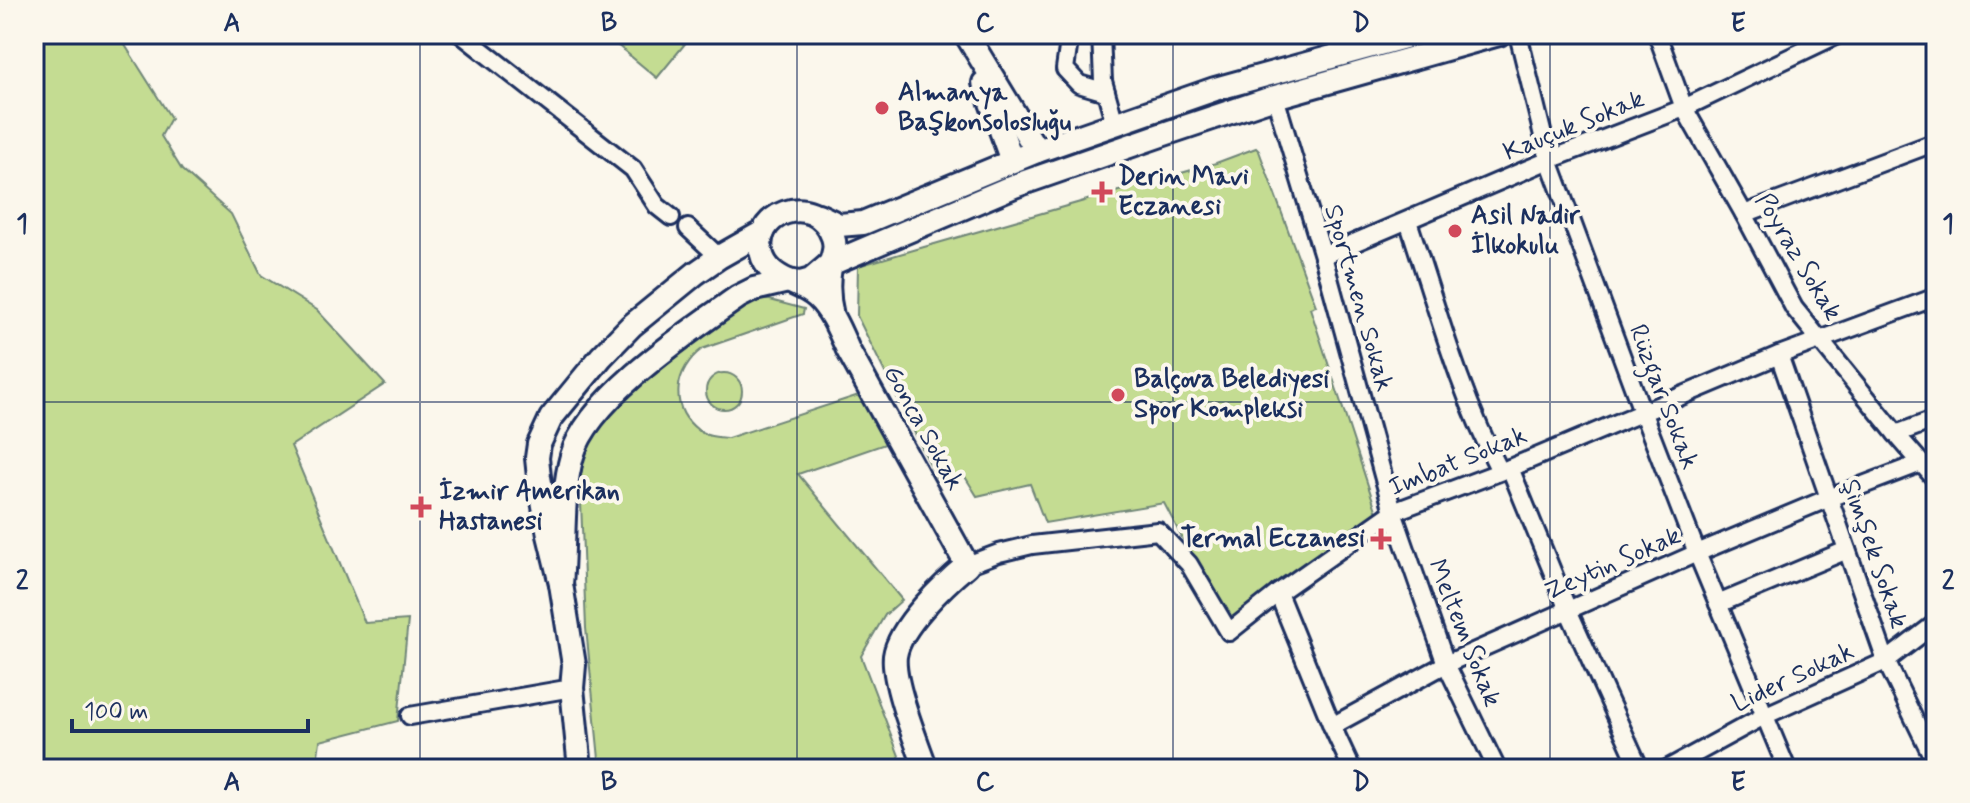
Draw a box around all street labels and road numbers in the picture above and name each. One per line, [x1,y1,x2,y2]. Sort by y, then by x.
street label: Kauçuk Sokak [1499,82,1649,170]
street label: Poyraz Sokak [1747,187,1849,327]
street label: Sportmen Sokak [1315,201,1401,395]
street label: Rüzgar Sokak [1617,320,1706,475]
street label: Gonca Sokak [875,359,971,497]
street label: Imbat Sokak [1384,419,1532,505]
street label: Şimşek Sokak [1833,475,1915,633]
street label: Zeytin Sokak [1540,519,1686,609]
street label: Meltem Sokak [1419,554,1509,712]
street label: Lider Sokak [1726,635,1860,721]

